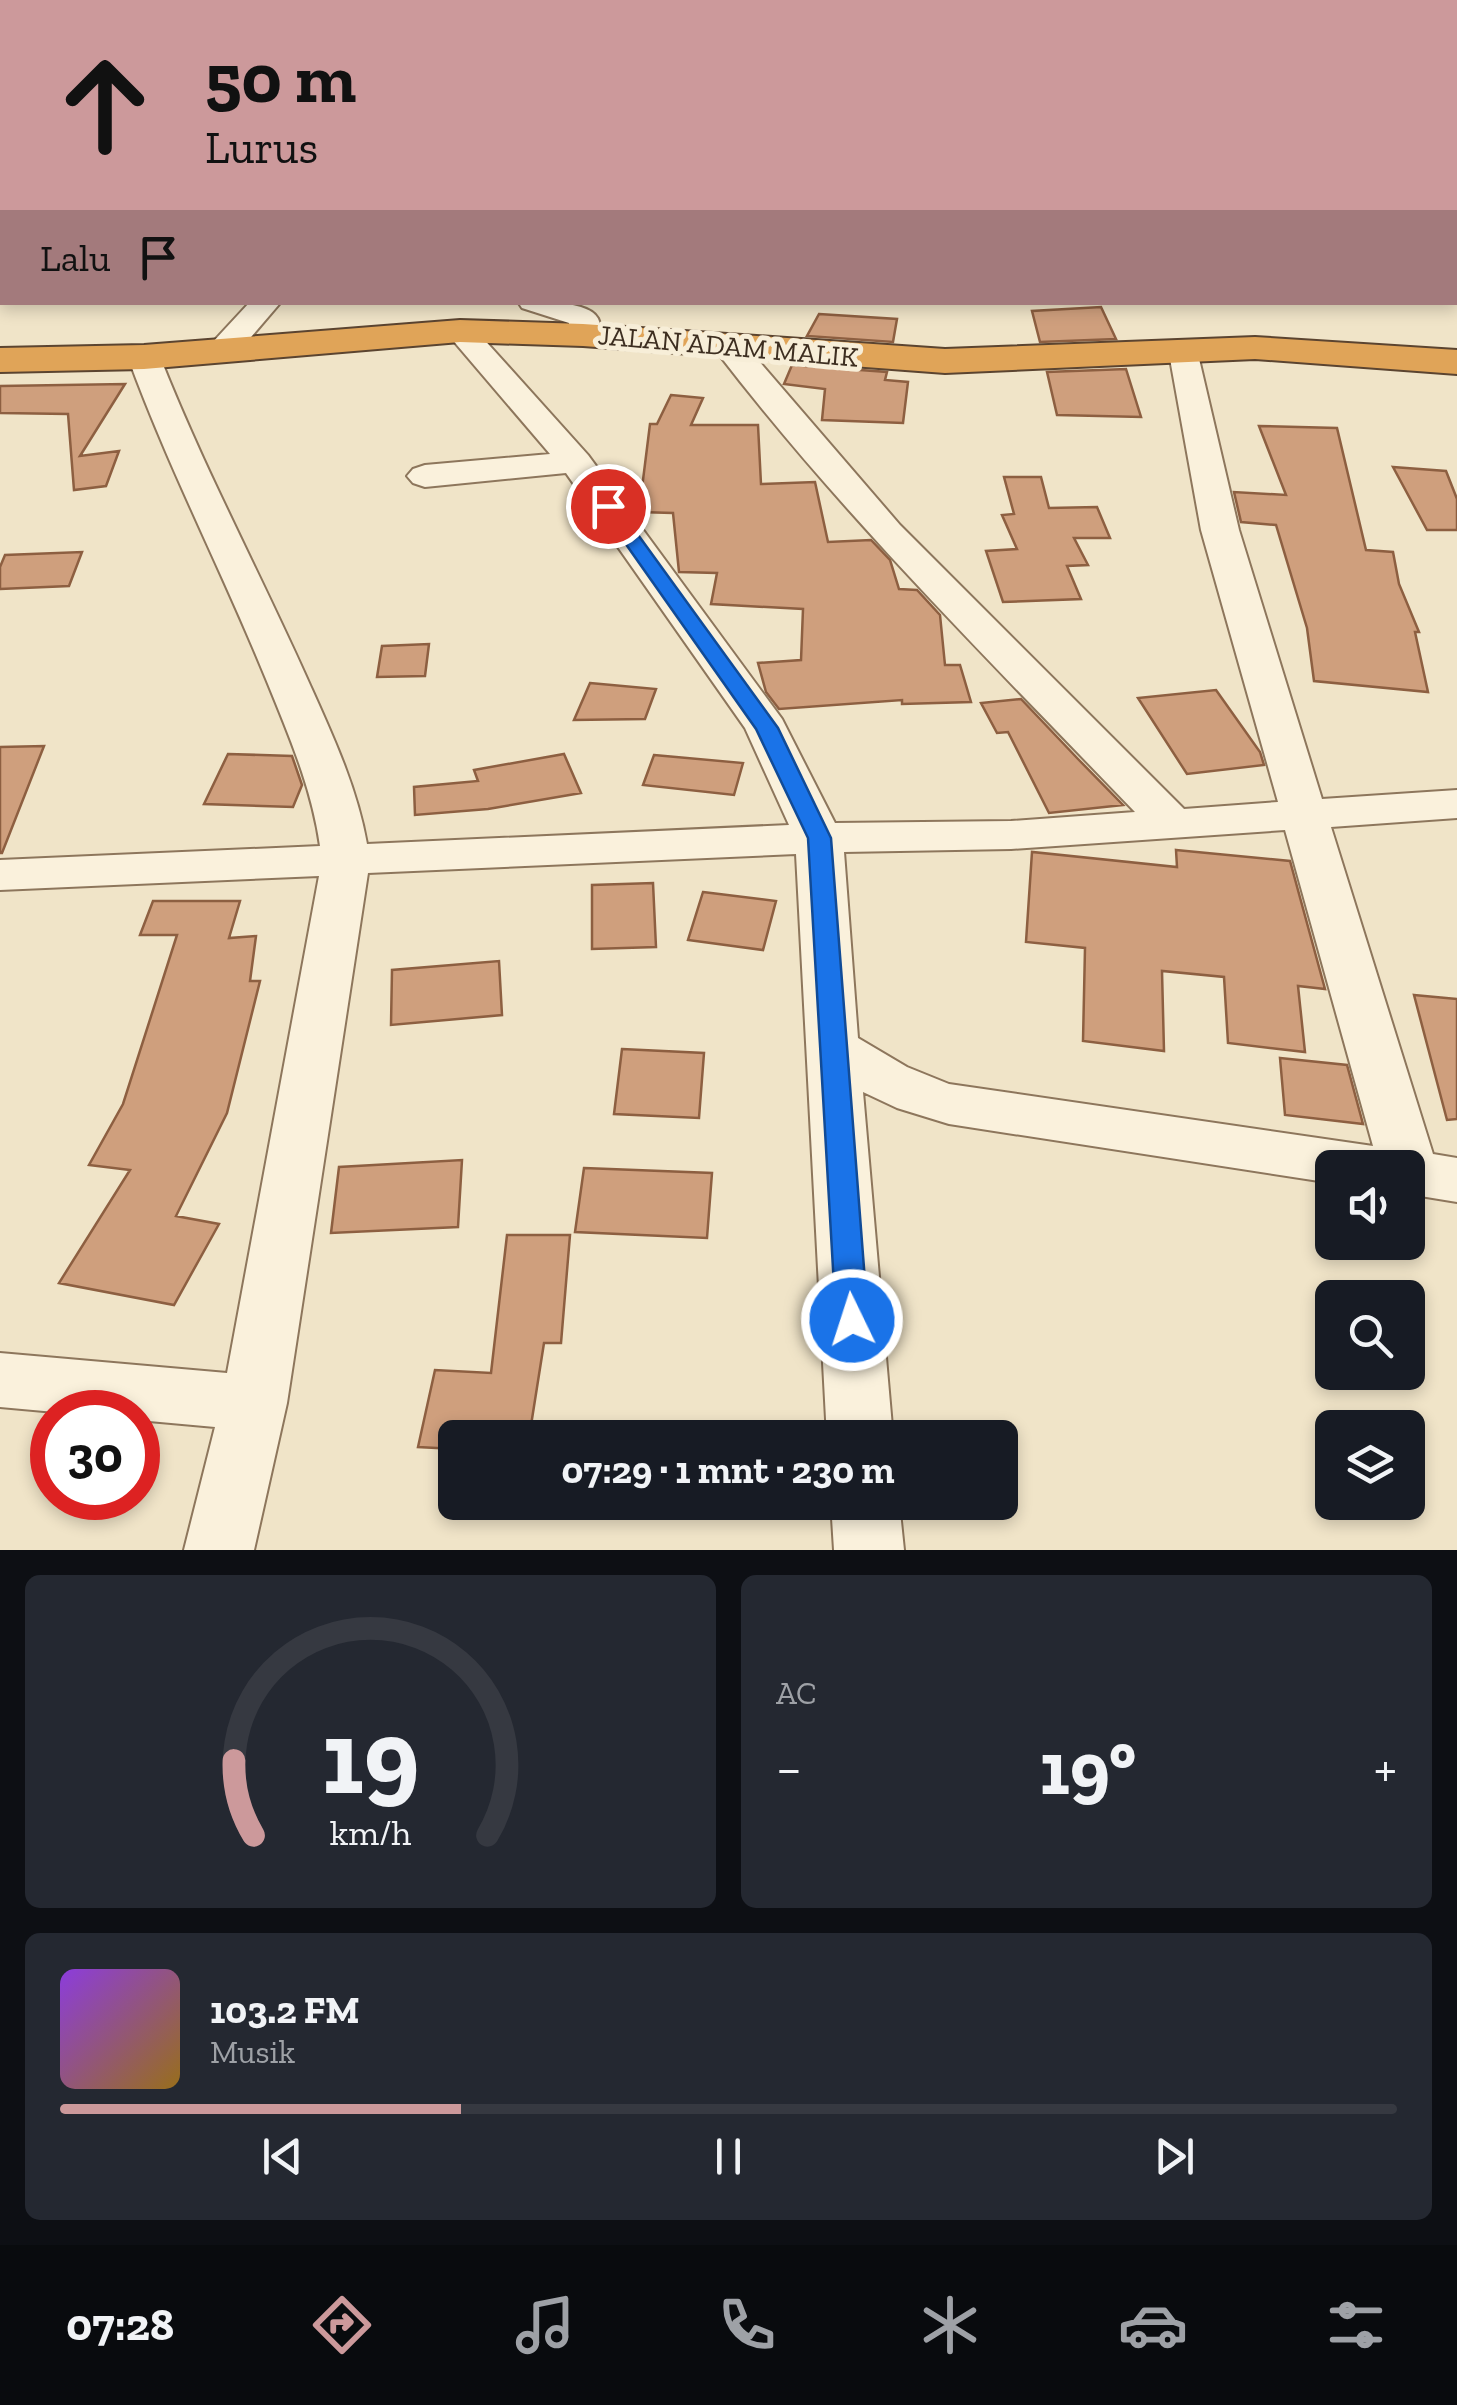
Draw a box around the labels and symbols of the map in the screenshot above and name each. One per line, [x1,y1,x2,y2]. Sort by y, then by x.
street label: JALAN ADAM MALIK [597,318,859,374]
pin [566,464,651,549]
position arrow [800,1268,904,1372]
speed limit sign: 30 [30,1390,160,1520]

